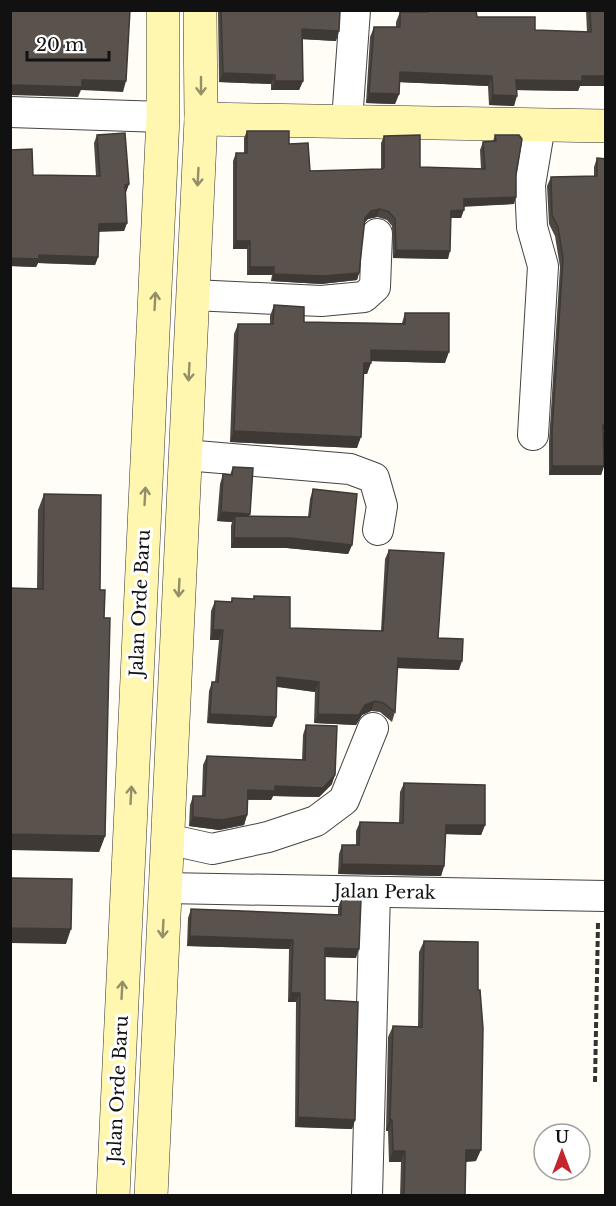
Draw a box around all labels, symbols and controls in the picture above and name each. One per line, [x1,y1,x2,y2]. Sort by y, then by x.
scale bar [27,24,110,62]
text: 20 m [36,34,84,56]
one-way arrow [195,75,207,95]
one-way arrow [193,167,204,187]
one-way arrow [149,291,160,311]
one-way arrow [184,361,195,381]
one-way arrow [140,486,151,506]
street label: Jalan Orde Baru [125,529,155,679]
one-way arrow [173,577,184,597]
one-way arrow [126,786,137,806]
street label: Jalan Perak [332,880,436,904]
one-way arrow [158,919,169,939]
one-way arrow [117,981,128,1001]
street label: Jalan Orde Baru [103,1015,133,1165]
north arrow [532,1122,592,1182]
text: U [555,1127,569,1147]

